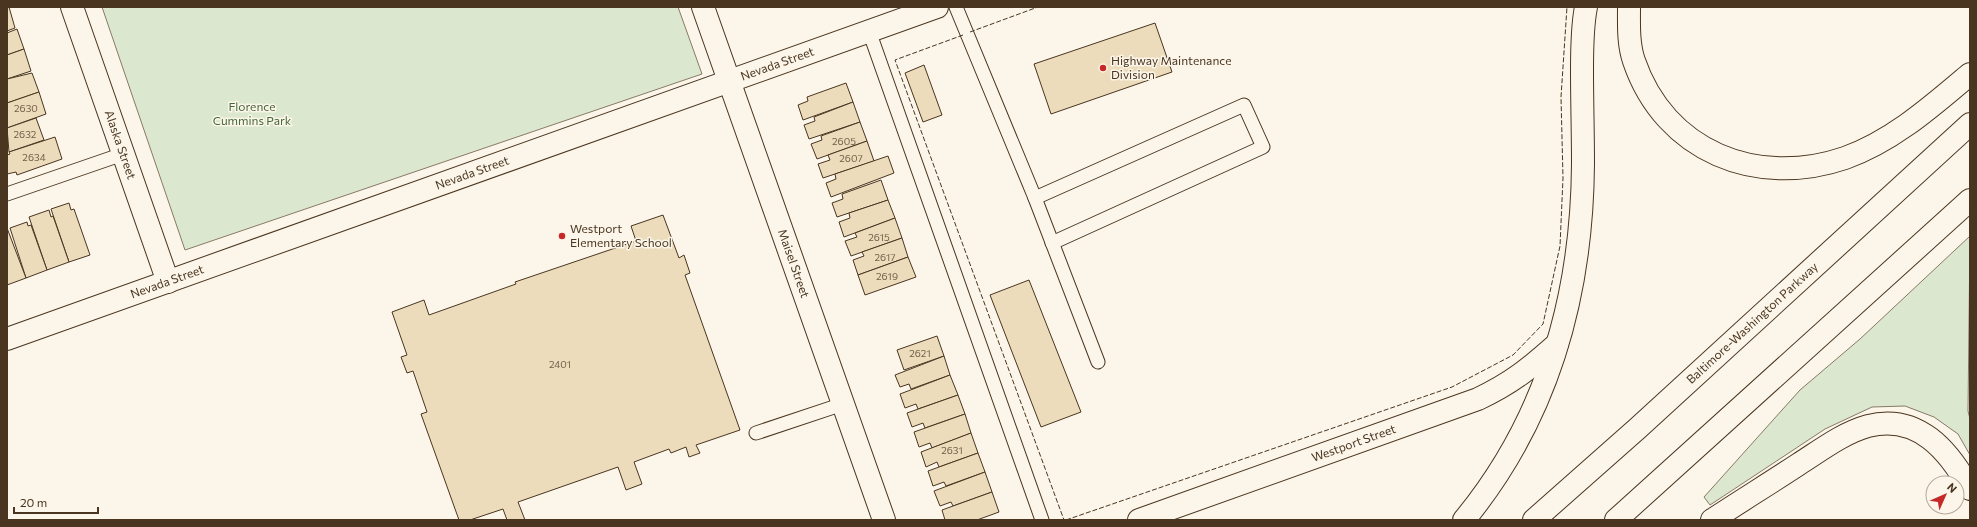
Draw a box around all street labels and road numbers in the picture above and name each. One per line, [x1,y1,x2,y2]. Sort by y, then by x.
street label: Nevada Street [738,43,816,83]
street label: Alaska Street [103,108,140,181]
street label: Nevada Street [433,152,511,192]
street label: Maisel Street [776,227,813,299]
street label: Baltimore-Washington Parkway [1683,259,1820,386]
street label: Nevada Street [128,261,205,300]
street label: Westport Street [1309,421,1397,464]

